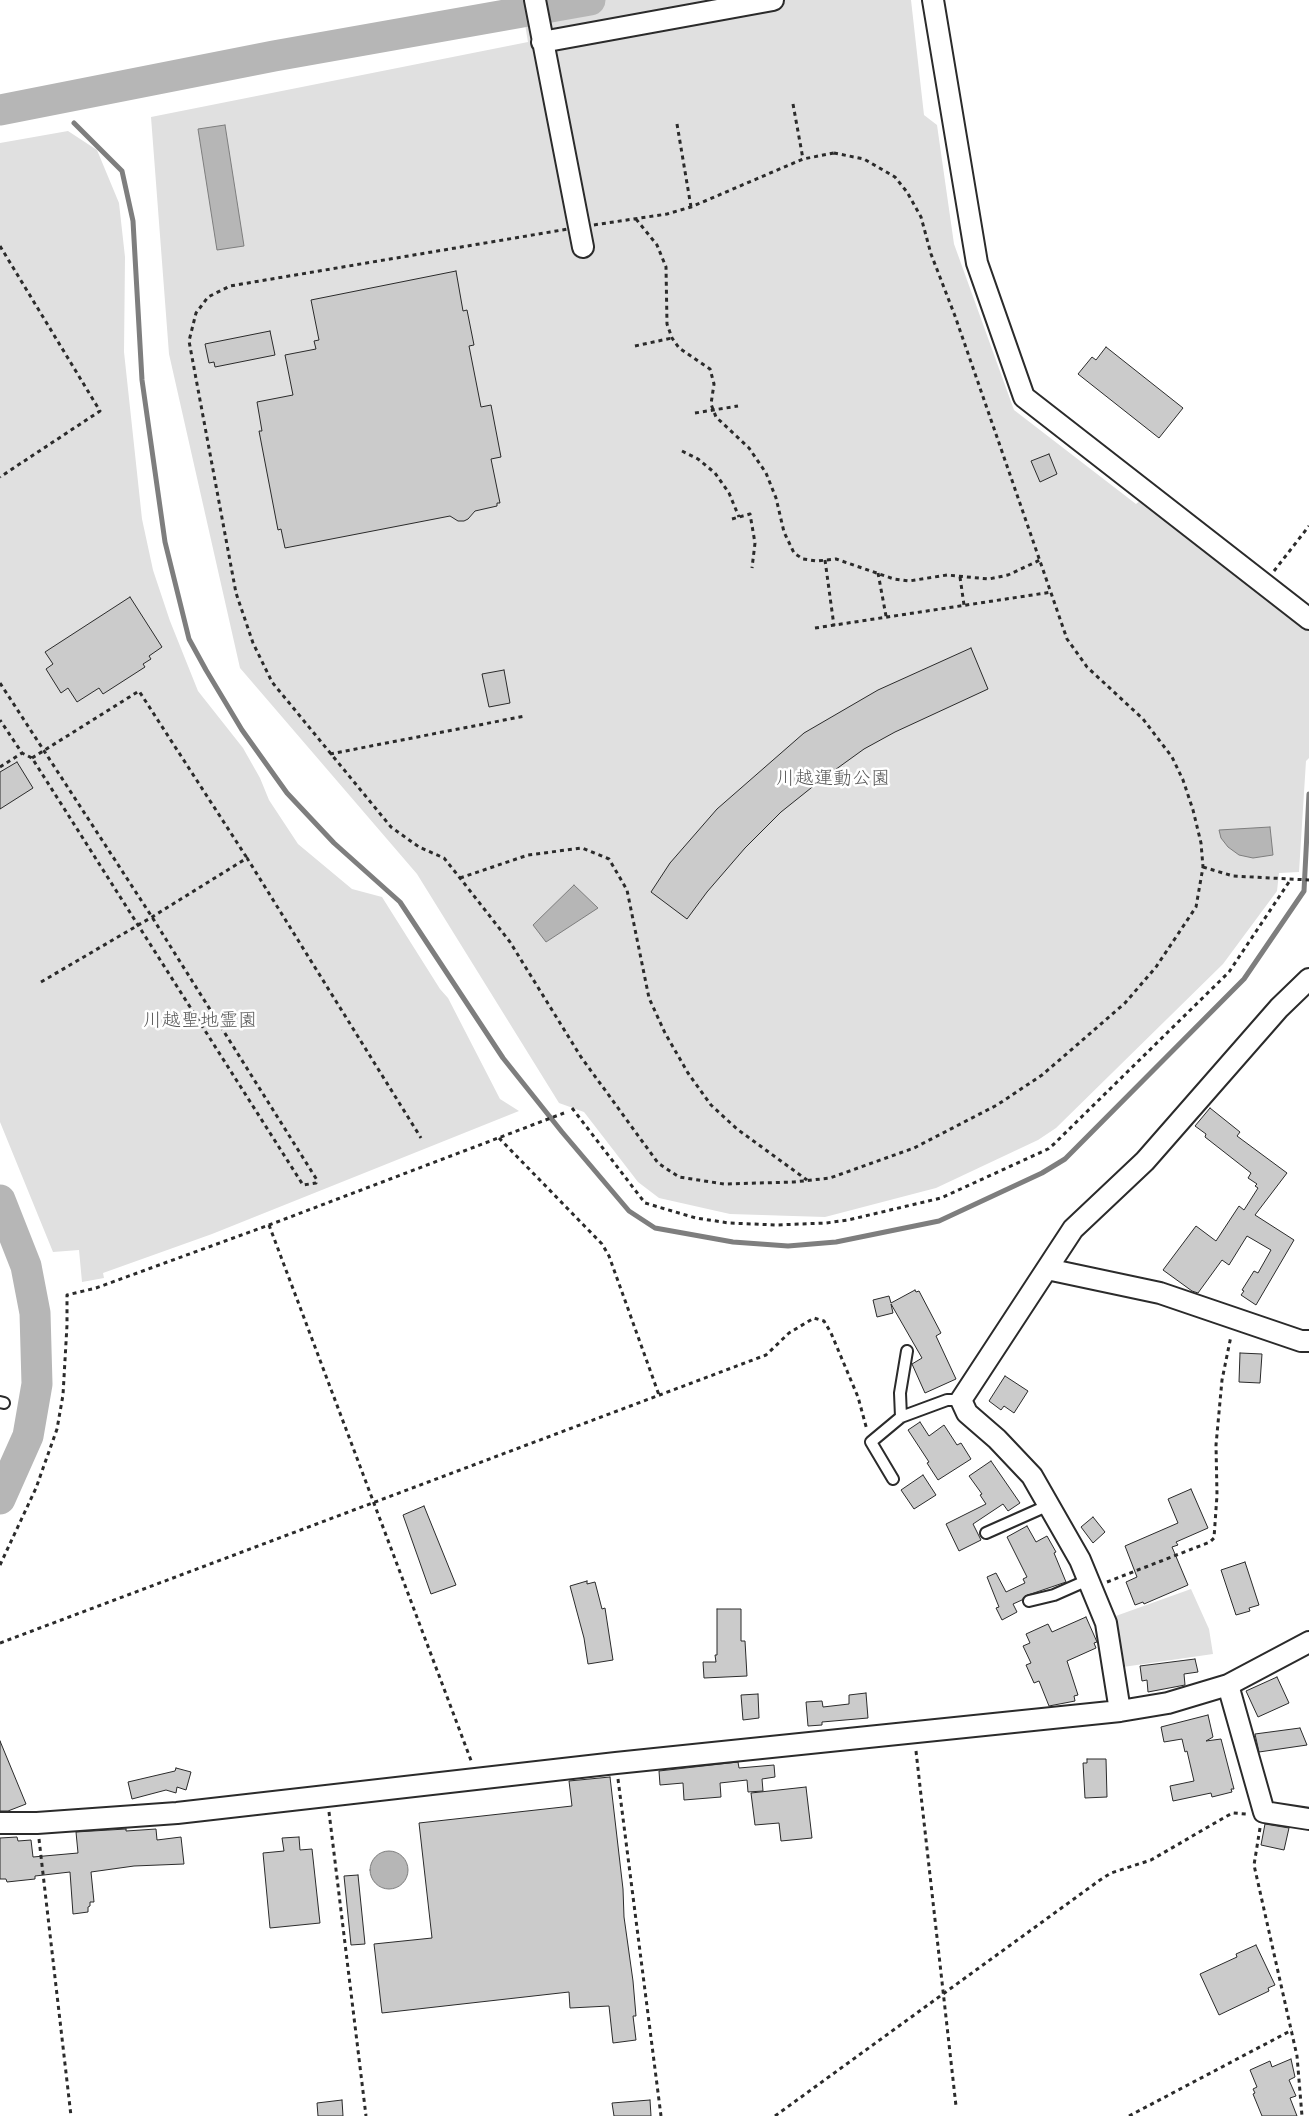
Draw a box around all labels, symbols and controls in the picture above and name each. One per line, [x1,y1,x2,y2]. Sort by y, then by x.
park label: 川越運動公園 [776,770,890,792]
park label: 川越聖地霊園 [143,1012,257,1034]

